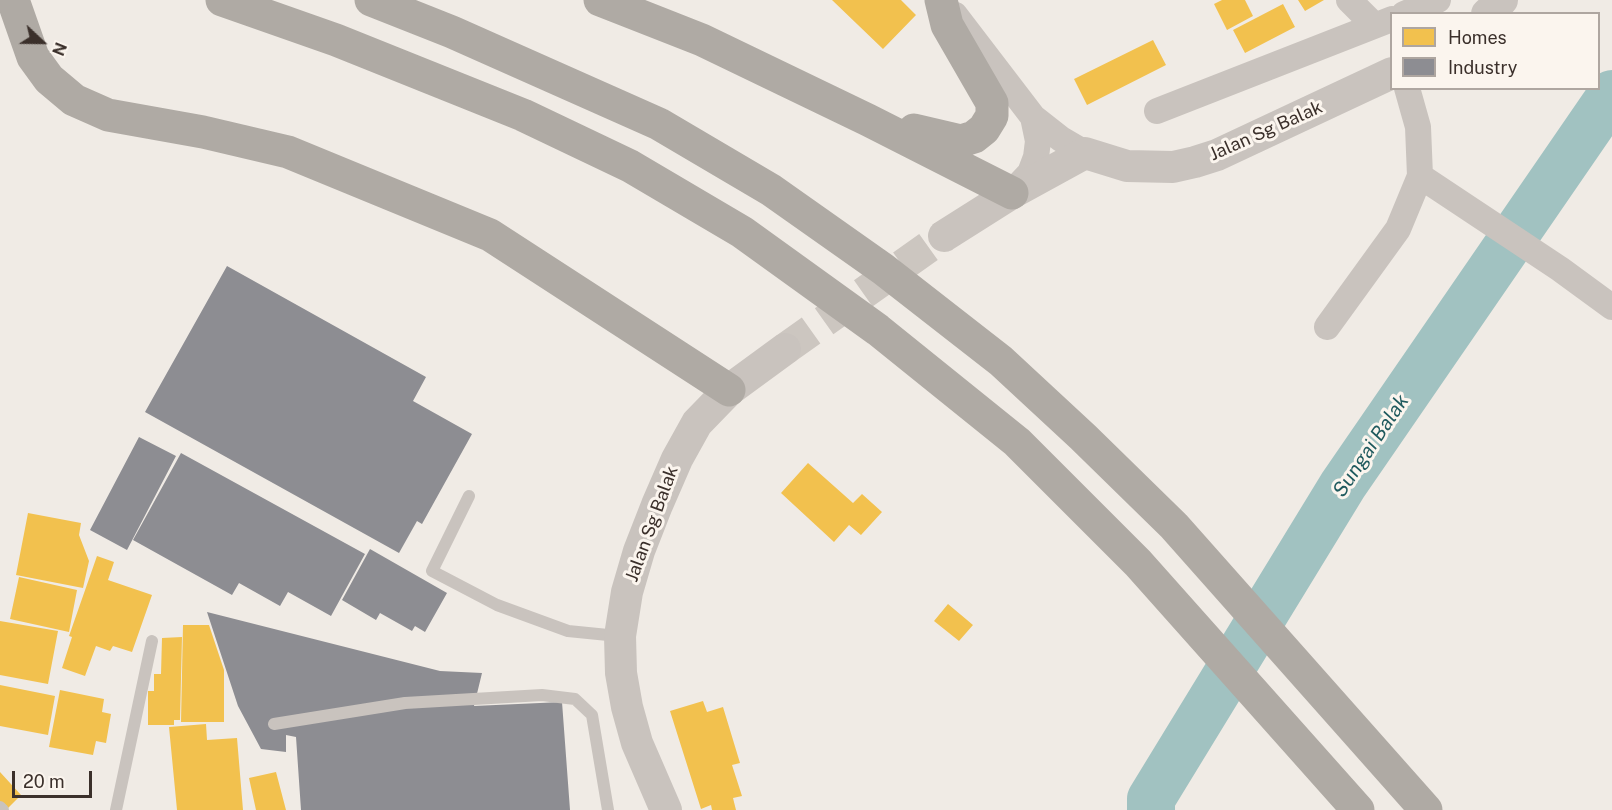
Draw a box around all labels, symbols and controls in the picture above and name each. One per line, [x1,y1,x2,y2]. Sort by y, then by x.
north arrow [12,12,72,72]
legend [1390,12,1600,90]
text: Homes [1448,27,1507,48]
text: N [48,40,70,58]
text: Industry [1448,57,1517,78]
street label: Jalan Sg Balak [1206,96,1326,166]
water label: Sungai Balak [1328,390,1414,502]
street label: Jalan Sg Balak [621,463,683,585]
scale bar [15,759,94,797]
text: 20 m [23,771,65,792]

